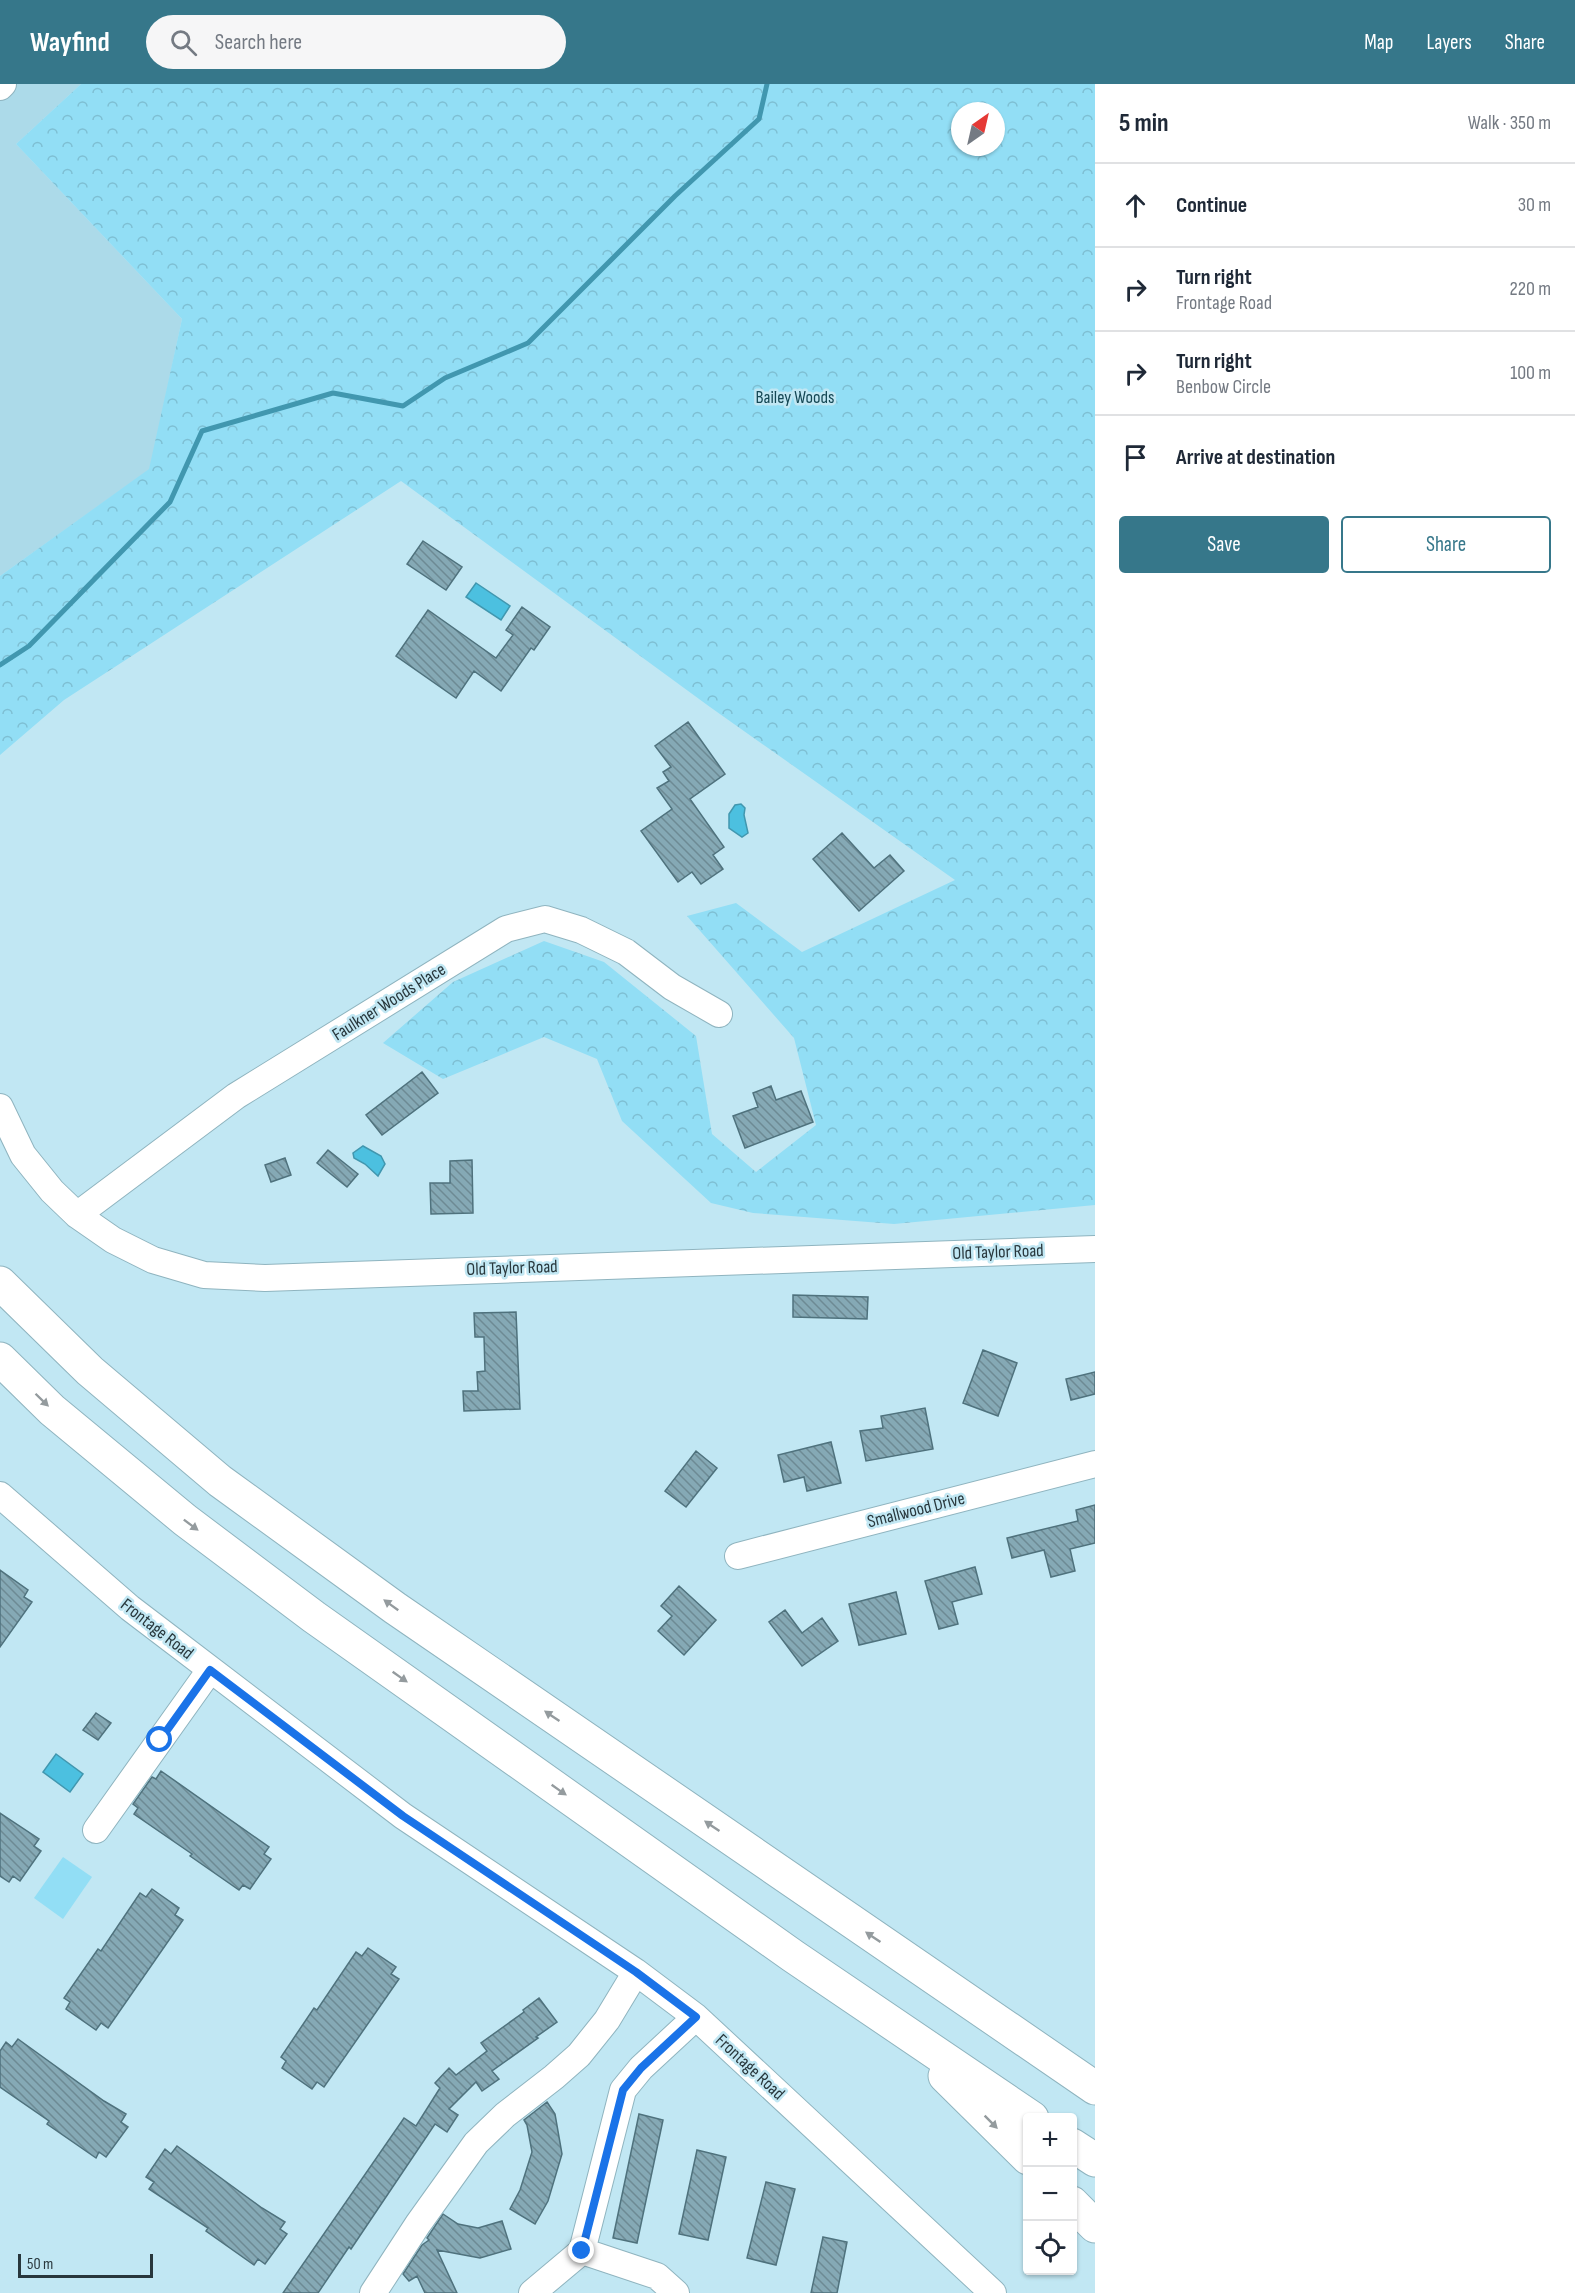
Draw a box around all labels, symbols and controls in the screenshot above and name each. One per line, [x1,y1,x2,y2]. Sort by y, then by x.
search box [146,15,566,69]
text: Wayfind [30,26,110,59]
icon: search [167,26,200,59]
text: Search here [215,29,302,56]
text: Map [1364,30,1393,55]
text: Layers [1426,30,1472,55]
text: Share [1505,30,1545,55]
north arrow [951,102,1005,156]
text: 5 min [1119,108,1169,139]
text: Walk · 350 m [1468,111,1551,135]
icon: ahead [1119,189,1152,222]
text: Continue [1176,192,1247,219]
text: 30 m [1518,193,1551,217]
text: Turn right [1176,264,1252,291]
icon: right [1119,273,1152,306]
text: 220 m [1510,277,1551,301]
text: Frontage Road [1176,291,1272,315]
text: Turn right [1176,348,1252,375]
icon: right [1119,357,1152,390]
text: 100 m [1510,361,1551,385]
text: Benbow Circle [1176,375,1271,399]
park label: Bailey Woods [756,387,834,408]
icon: arrive [1119,441,1152,474]
text: Arrive at destination [1176,444,1335,471]
button: Save [1119,516,1329,573]
button: Share [1341,516,1551,573]
street label: Faulkner Woods Place [328,959,450,1045]
street label: Old Taylor Road [952,1240,1044,1264]
street label: Old Taylor Road [466,1256,558,1280]
one-way arrow [34,1392,48,1406]
street label: Smallwood Drive [865,1488,967,1532]
one-way arrow [184,1518,199,1530]
street label: Frontage Road [116,1594,198,1664]
one-way arrow [384,1600,399,1612]
one-way arrow [391,1671,407,1683]
one-way arrow [544,1710,560,1722]
route start [146,1726,172,1752]
one-way arrow [550,1784,566,1796]
one-way arrow [704,1821,721,1832]
one-way arrow [865,1932,881,1943]
street label: Frontage Road [711,2030,789,2104]
map controls [1023,2113,1077,2275]
button: + [1023,2113,1077,2167]
one-way arrow [984,2115,999,2129]
button: − [1023,2167,1077,2221]
button: locate [1023,2221,1077,2275]
route end [568,2237,594,2263]
scale bar [18,2251,153,2278]
text: 50 m [27,2255,53,2274]

